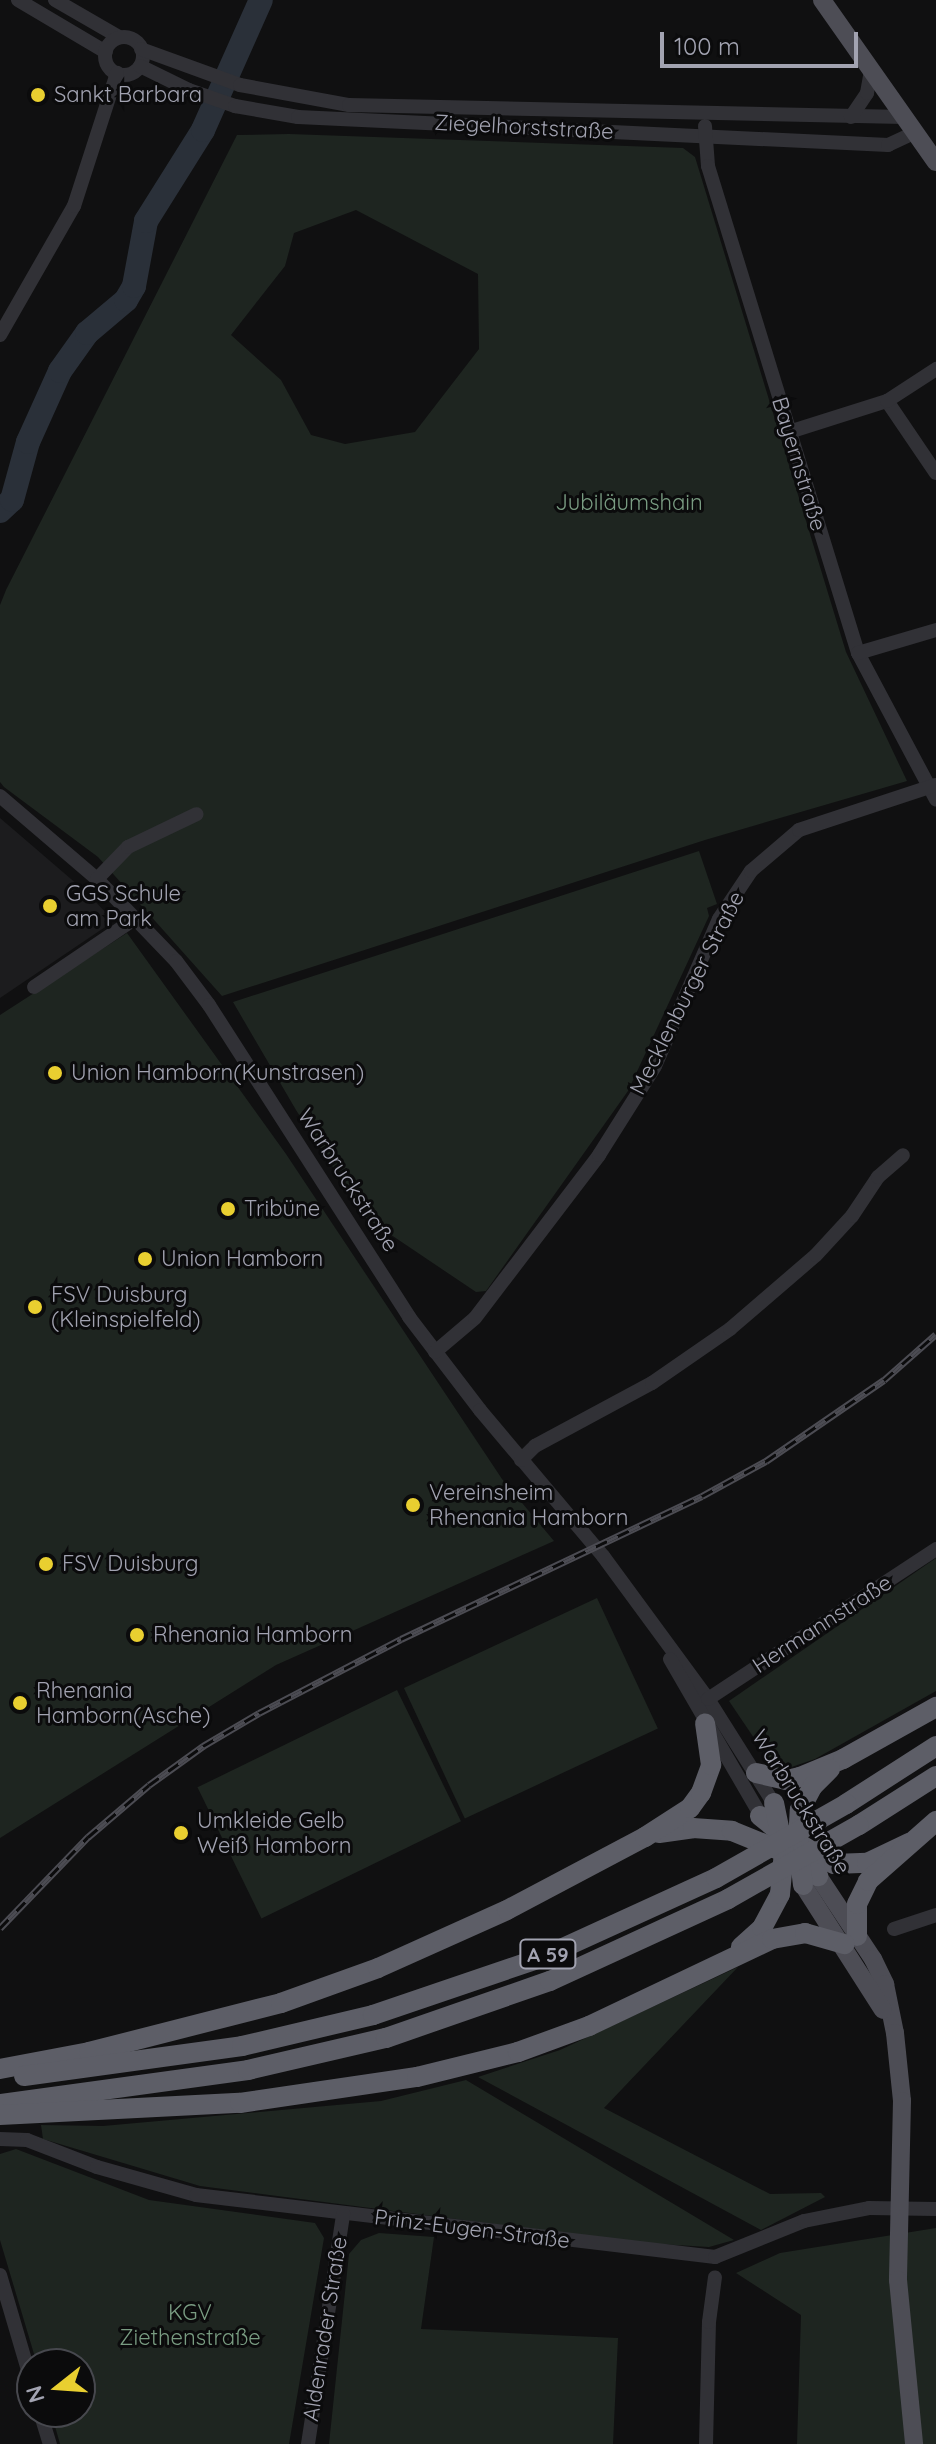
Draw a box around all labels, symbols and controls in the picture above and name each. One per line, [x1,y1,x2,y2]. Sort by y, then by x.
scale bar [664,16,862,66]
text: 100 m [674,31,740,61]
place label: Sankt Barbara [54,82,202,108]
marker: Sankt Barbara [29,86,47,104]
street label: Ziegelhorststraße [434,109,614,145]
street label: Bayernstraße [766,394,832,534]
park label: Jubiläumshain [555,490,703,516]
place label: GGS Schule am Park [66,880,181,932]
street label: Mecklenburger Straße [624,887,750,1099]
marker: GGS Schule am Park [41,897,59,915]
place label: Union Hamborn(Kunstrasen) [71,1060,364,1086]
marker: Union Hamborn(Kunstrasen) [46,1064,64,1082]
street label: Warbruckstraße [292,1103,404,1257]
place label: Tribüne [244,1196,320,1222]
marker: Tribüne [219,1200,237,1218]
place label: Union Hamborn [161,1246,323,1272]
marker: Union Hamborn [136,1250,154,1268]
place label: FSV Duisburg (Kleinspielfeld) [51,1281,201,1332]
marker: FSV Duisburg (Kleinspielfeld) [26,1298,44,1316]
place label: Vereinsheim Rhenania Hamborn [429,1479,629,1530]
marker: Vereinsheim Rhenania Hamborn [404,1496,422,1514]
place label: FSV Duisburg [62,1551,198,1577]
marker: FSV Duisburg [37,1555,55,1573]
street label: Hermannstraße [747,1569,897,1679]
place label: Rhenania Hamborn [153,1622,353,1648]
marker: Rhenania Hamborn [128,1626,146,1644]
place label: Rhenania Hamborn(Asche) [36,1677,210,1728]
marker: Rhenania Hamborn(Asche) [11,1694,29,1712]
street label: Warbruckstraße [746,1725,856,1879]
place label: Umkleide Gelb Weiß Hamborn [197,1807,351,1858]
marker: Umkleide Gelb Weiß Hamborn [172,1824,190,1842]
road number: A 59 [518,1938,578,1970]
street label: Prinz-Eugen-Straße [373,2204,571,2254]
street label: Aldenrader Straße [297,2235,353,2423]
park label: KGV Ziethenstraße [119,2299,261,2350]
north arrow [16,2348,96,2428]
text: N [19,2383,51,2406]

